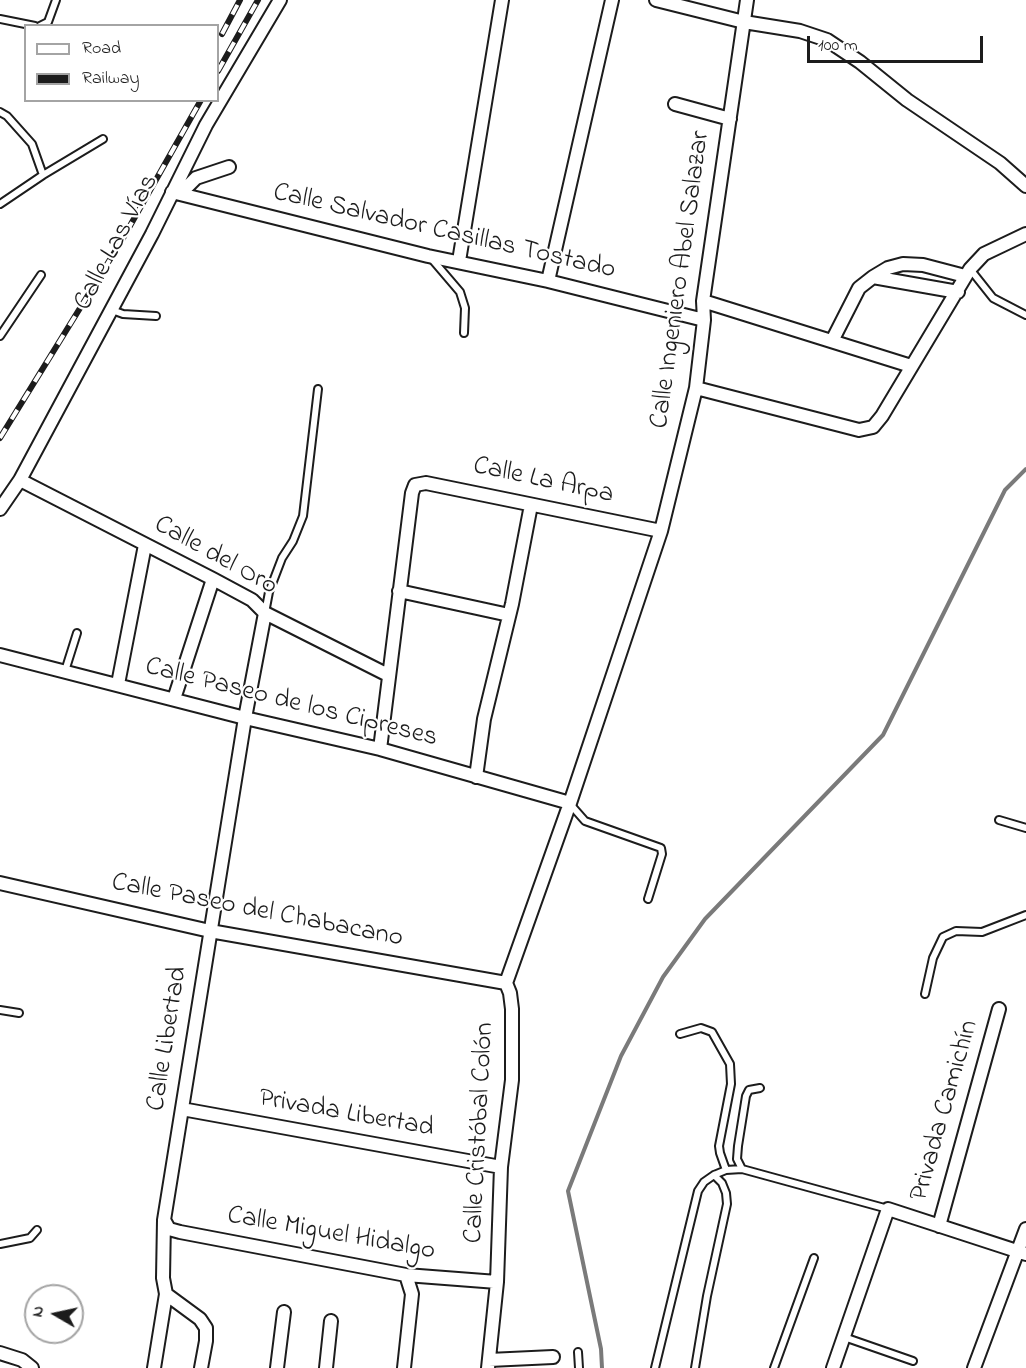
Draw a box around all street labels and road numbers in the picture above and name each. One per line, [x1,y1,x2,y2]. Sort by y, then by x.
street label: Calle Ingeniero Abel Salazar [645,129,719,431]
street label: Calle Las Vías [69,169,167,317]
street label: Calle Salvador Casillas Tostado [270,178,618,288]
street label: Calle La Arpa [470,451,616,513]
street label: Calle del Oro [148,510,282,604]
street label: Calle Paseo de los Cipreses [142,652,440,756]
street label: Calle Paseo del Chabacano [109,868,405,956]
street label: Calle Libertad [142,965,196,1113]
street label: Privada Camichín [905,1017,987,1205]
street label: Calle Cristóbal Colón [459,1022,503,1244]
street label: Privada Libertad [256,1084,436,1146]
street label: Calle Miguel Hidalgo [225,1201,437,1269]

